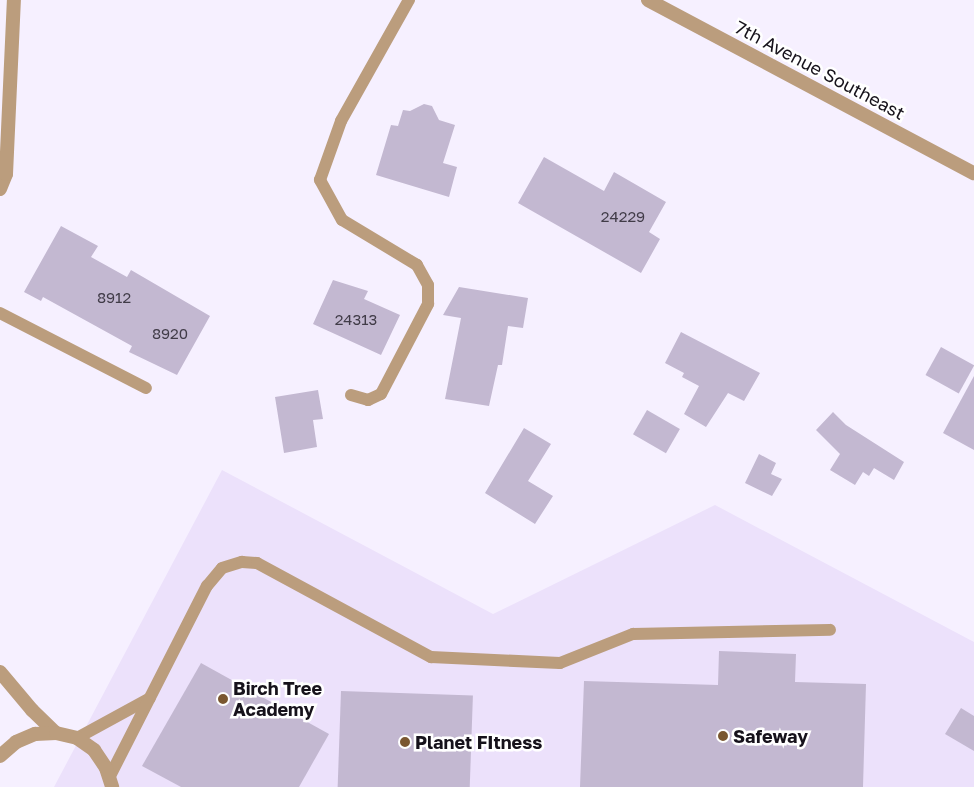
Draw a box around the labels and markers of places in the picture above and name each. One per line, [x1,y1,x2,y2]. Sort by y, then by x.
place label: Birch Tree Academy [233,678,322,721]
marker: Birch Tree Academy [217,693,229,705]
place label: Safeway [733,725,808,747]
marker: Safeway [717,730,729,742]
place label: Planet FItness [415,731,542,753]
marker: Planet FItness [399,736,411,748]

